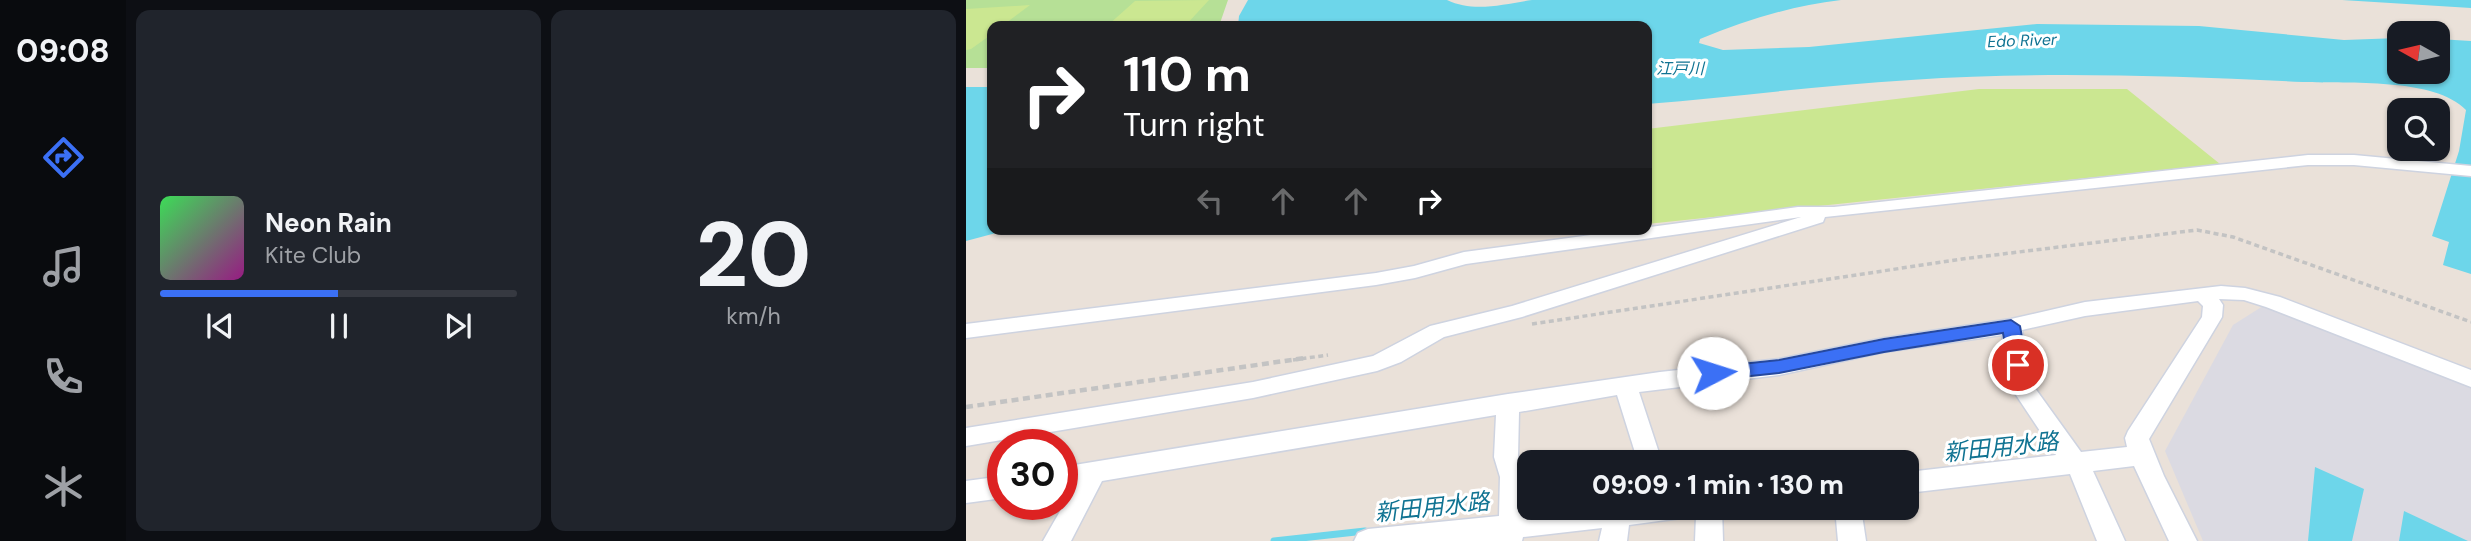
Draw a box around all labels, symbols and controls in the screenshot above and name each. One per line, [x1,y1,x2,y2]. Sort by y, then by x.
north arrow [2387,21,2450,84]
map controls [2387,21,2450,161]
water label: Edo River [1987,29,2058,52]
text: 09:08 [16,30,110,72]
text: 110 m [1123,42,1251,106]
icon: right [1008,49,1099,140]
water label: 江戸川 [1656,58,1706,79]
button: search [2387,98,2450,161]
text: Turn right [1123,104,1265,146]
icon: directions [39,133,88,182]
icon: left [1191,182,1229,220]
icon: ahead [1264,182,1302,220]
icon: ahead [1337,182,1375,220]
icon: right [1410,182,1448,220]
text: 20 [695,196,812,314]
text: Neon Rain [265,206,392,240]
text: Kite Club [265,240,361,270]
icon: music [39,242,88,291]
text: km/h [726,301,781,331]
icon: previous [201,307,239,345]
icon: pause [320,307,358,345]
icon: next [439,307,477,345]
pin [1988,335,2048,395]
position arrow [1676,336,1750,410]
icon: arrive [1999,346,2037,384]
icon: phone [39,352,88,401]
water label: 新田用水路 [1942,426,2062,468]
speed limit sign: 30 [987,429,1078,520]
icon: climate [39,462,88,511]
text: 09:09 · 1 min · 130 m [1592,468,1844,502]
water label: 新田用水路 [1373,486,1493,528]

